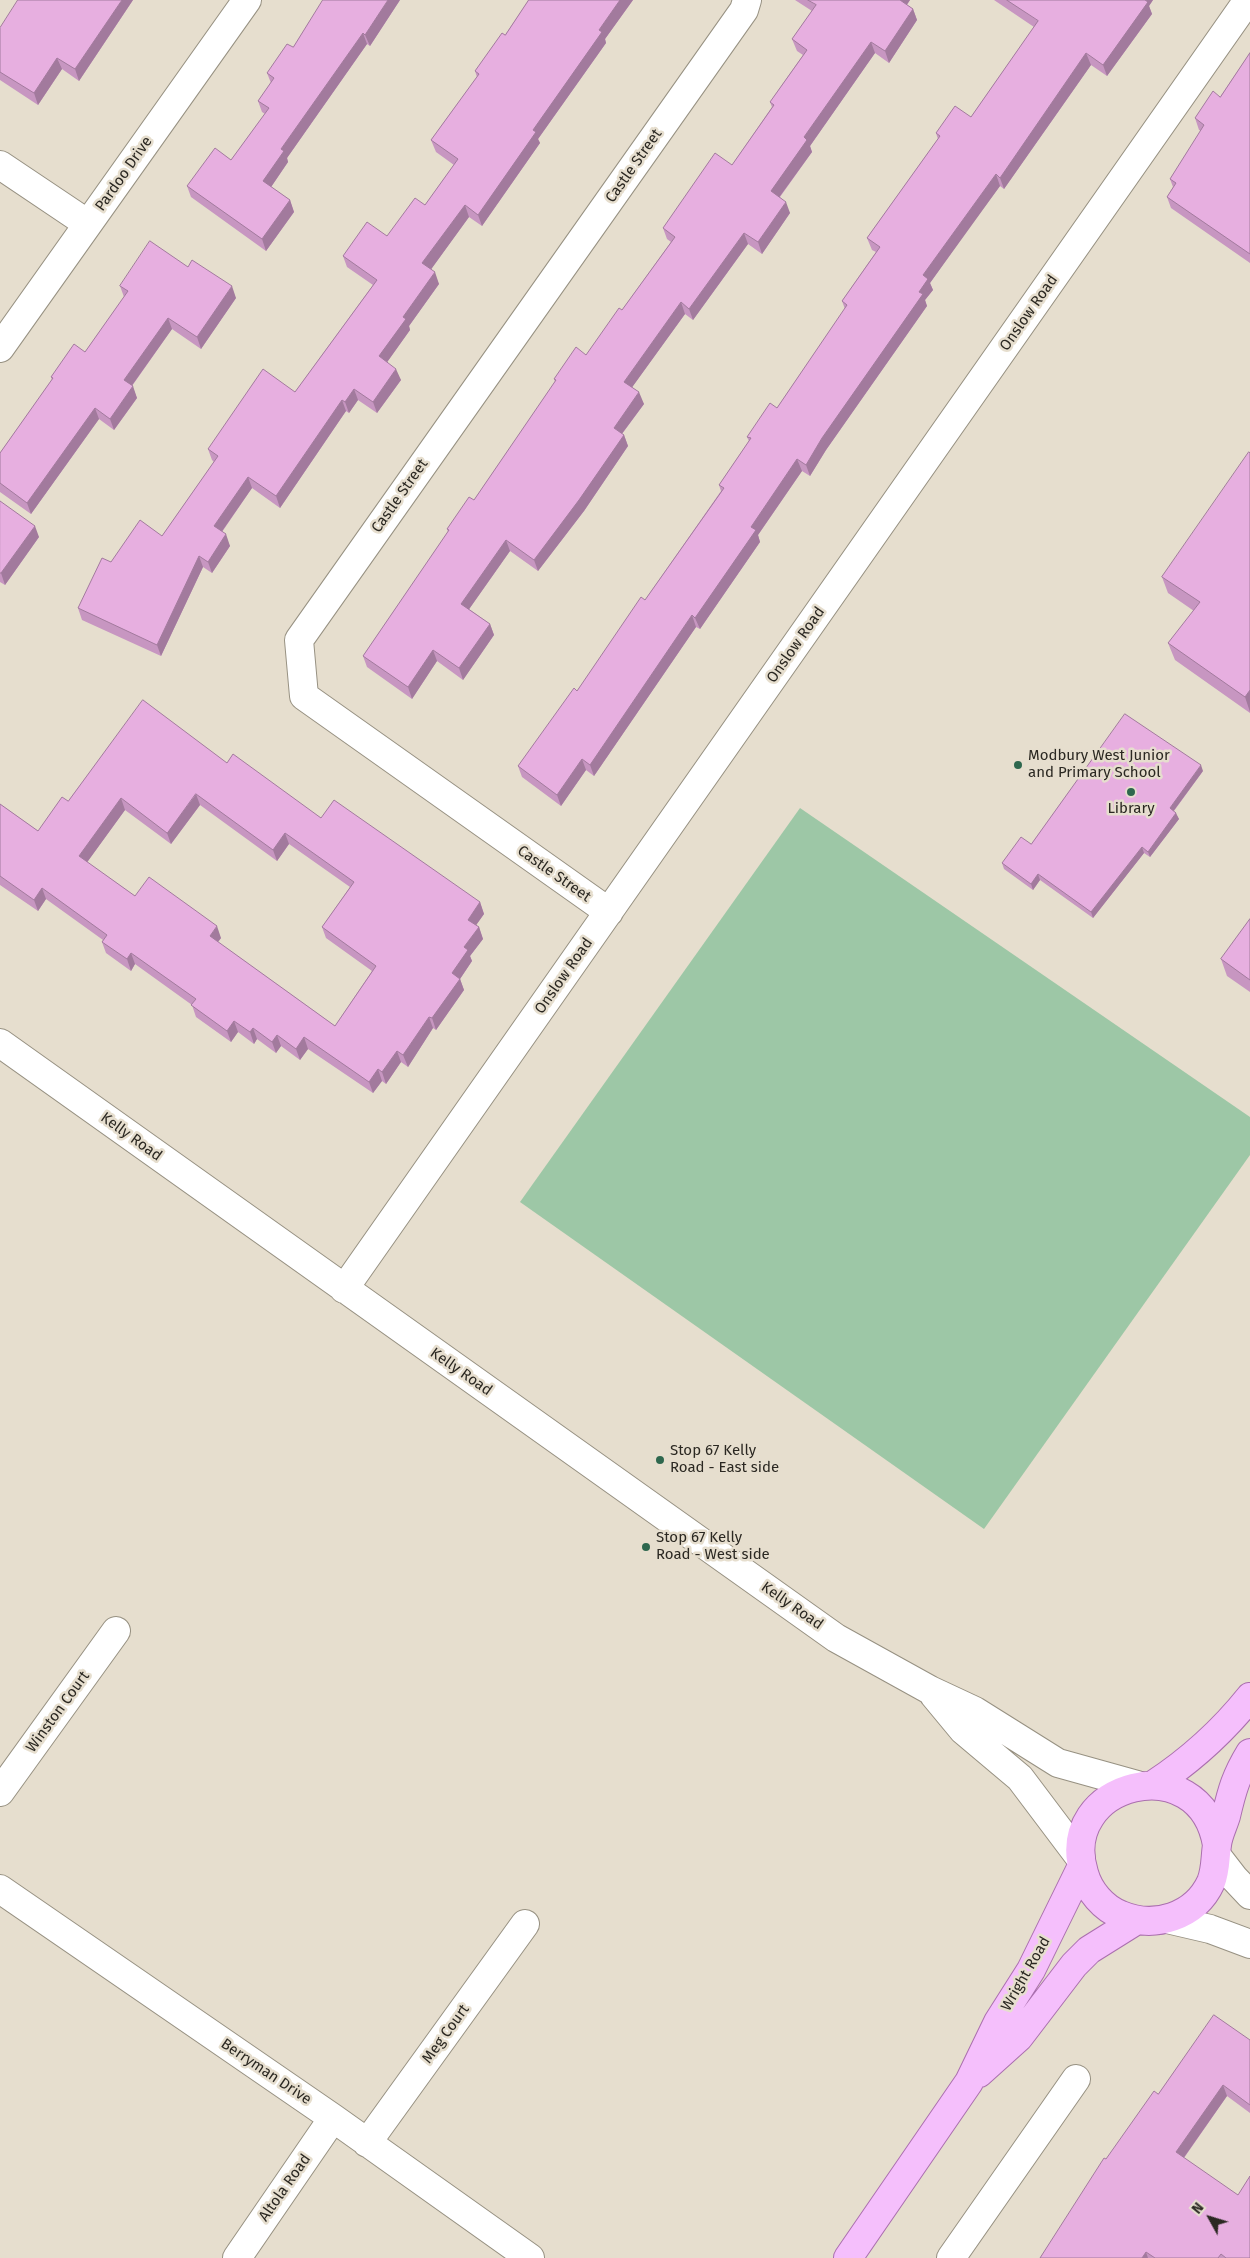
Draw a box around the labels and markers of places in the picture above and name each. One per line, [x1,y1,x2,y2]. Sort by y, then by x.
place label: Modbury West Junior and Primary School [1028,747,1170,782]
marker: Modbury West Junior and Primary School [1012,759,1024,771]
marker: Library [1125,786,1137,798]
place label: Library [1107,800,1155,818]
place label: Stop 67 Kelly Road - East side [670,1442,779,1477]
marker: Stop 67 Kelly Road - East side [654,1454,666,1466]
place label: Stop 67 Kelly Road - West side [656,1529,770,1564]
marker: Stop 67 Kelly Road - West side [640,1541,652,1553]

